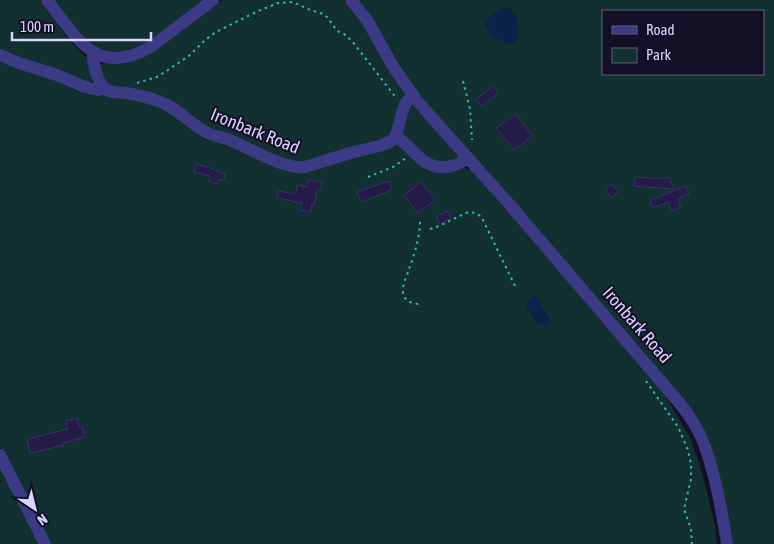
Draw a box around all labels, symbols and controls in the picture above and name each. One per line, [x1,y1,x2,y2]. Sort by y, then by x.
scale bar [12,10,151,42]
legend [602,10,764,75]
text: 100 m [20,18,54,35]
text: Road [646,21,675,38]
text: Park [646,46,671,63]
street label: Ironbark Road [208,103,303,158]
street label: Ironbark Road [599,282,676,367]
north arrow [10,484,60,534]
text: N [34,511,50,529]

